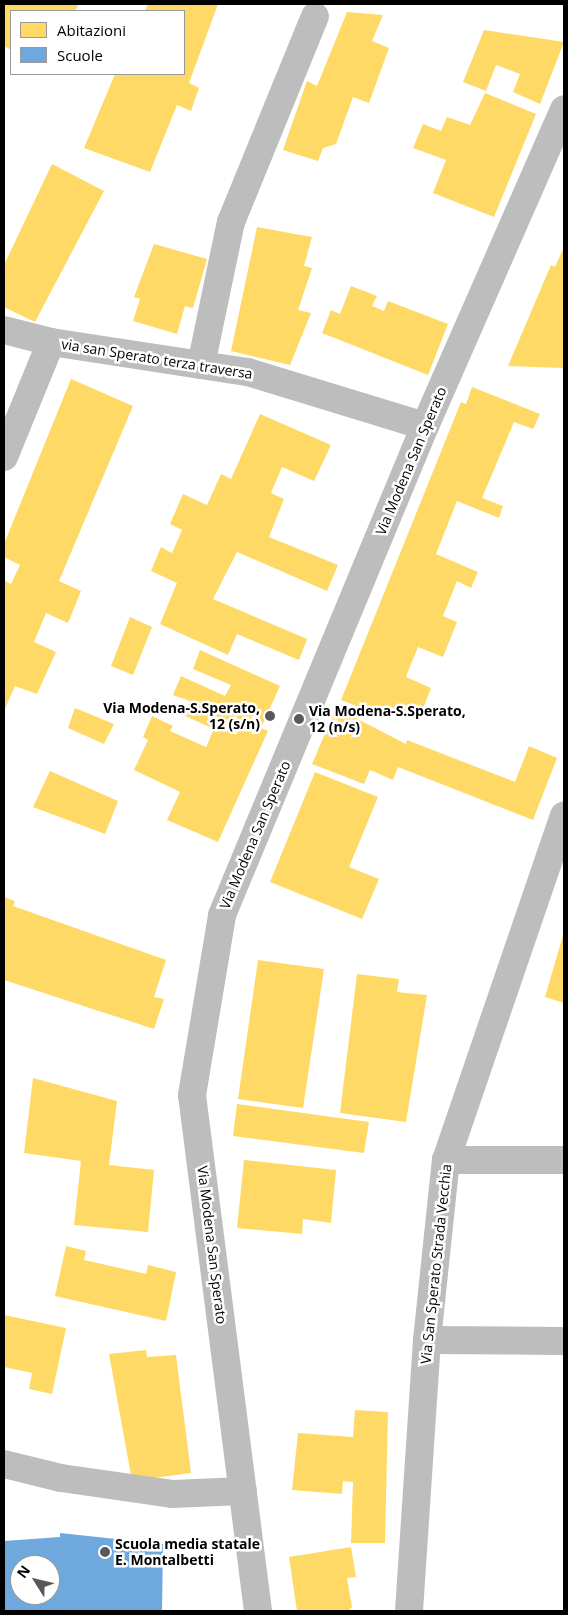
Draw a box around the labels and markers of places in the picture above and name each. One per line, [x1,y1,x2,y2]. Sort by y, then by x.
place label: Via Modena-S.Sperato, 12 (s/n) [103,700,260,732]
place label: Via Modena-S.Sperato, 12 (n/s) [309,703,466,736]
marker: Via Modena-S.Sperato, 12 (s/n) [264,710,276,722]
marker: Via Modena-S.Sperato, 12 (n/s) [293,713,305,725]
place label: Scuola media statale E. Montalbetti [115,1536,260,1568]
marker: Scuola media statale E. Montalbetti [99,1546,111,1558]

